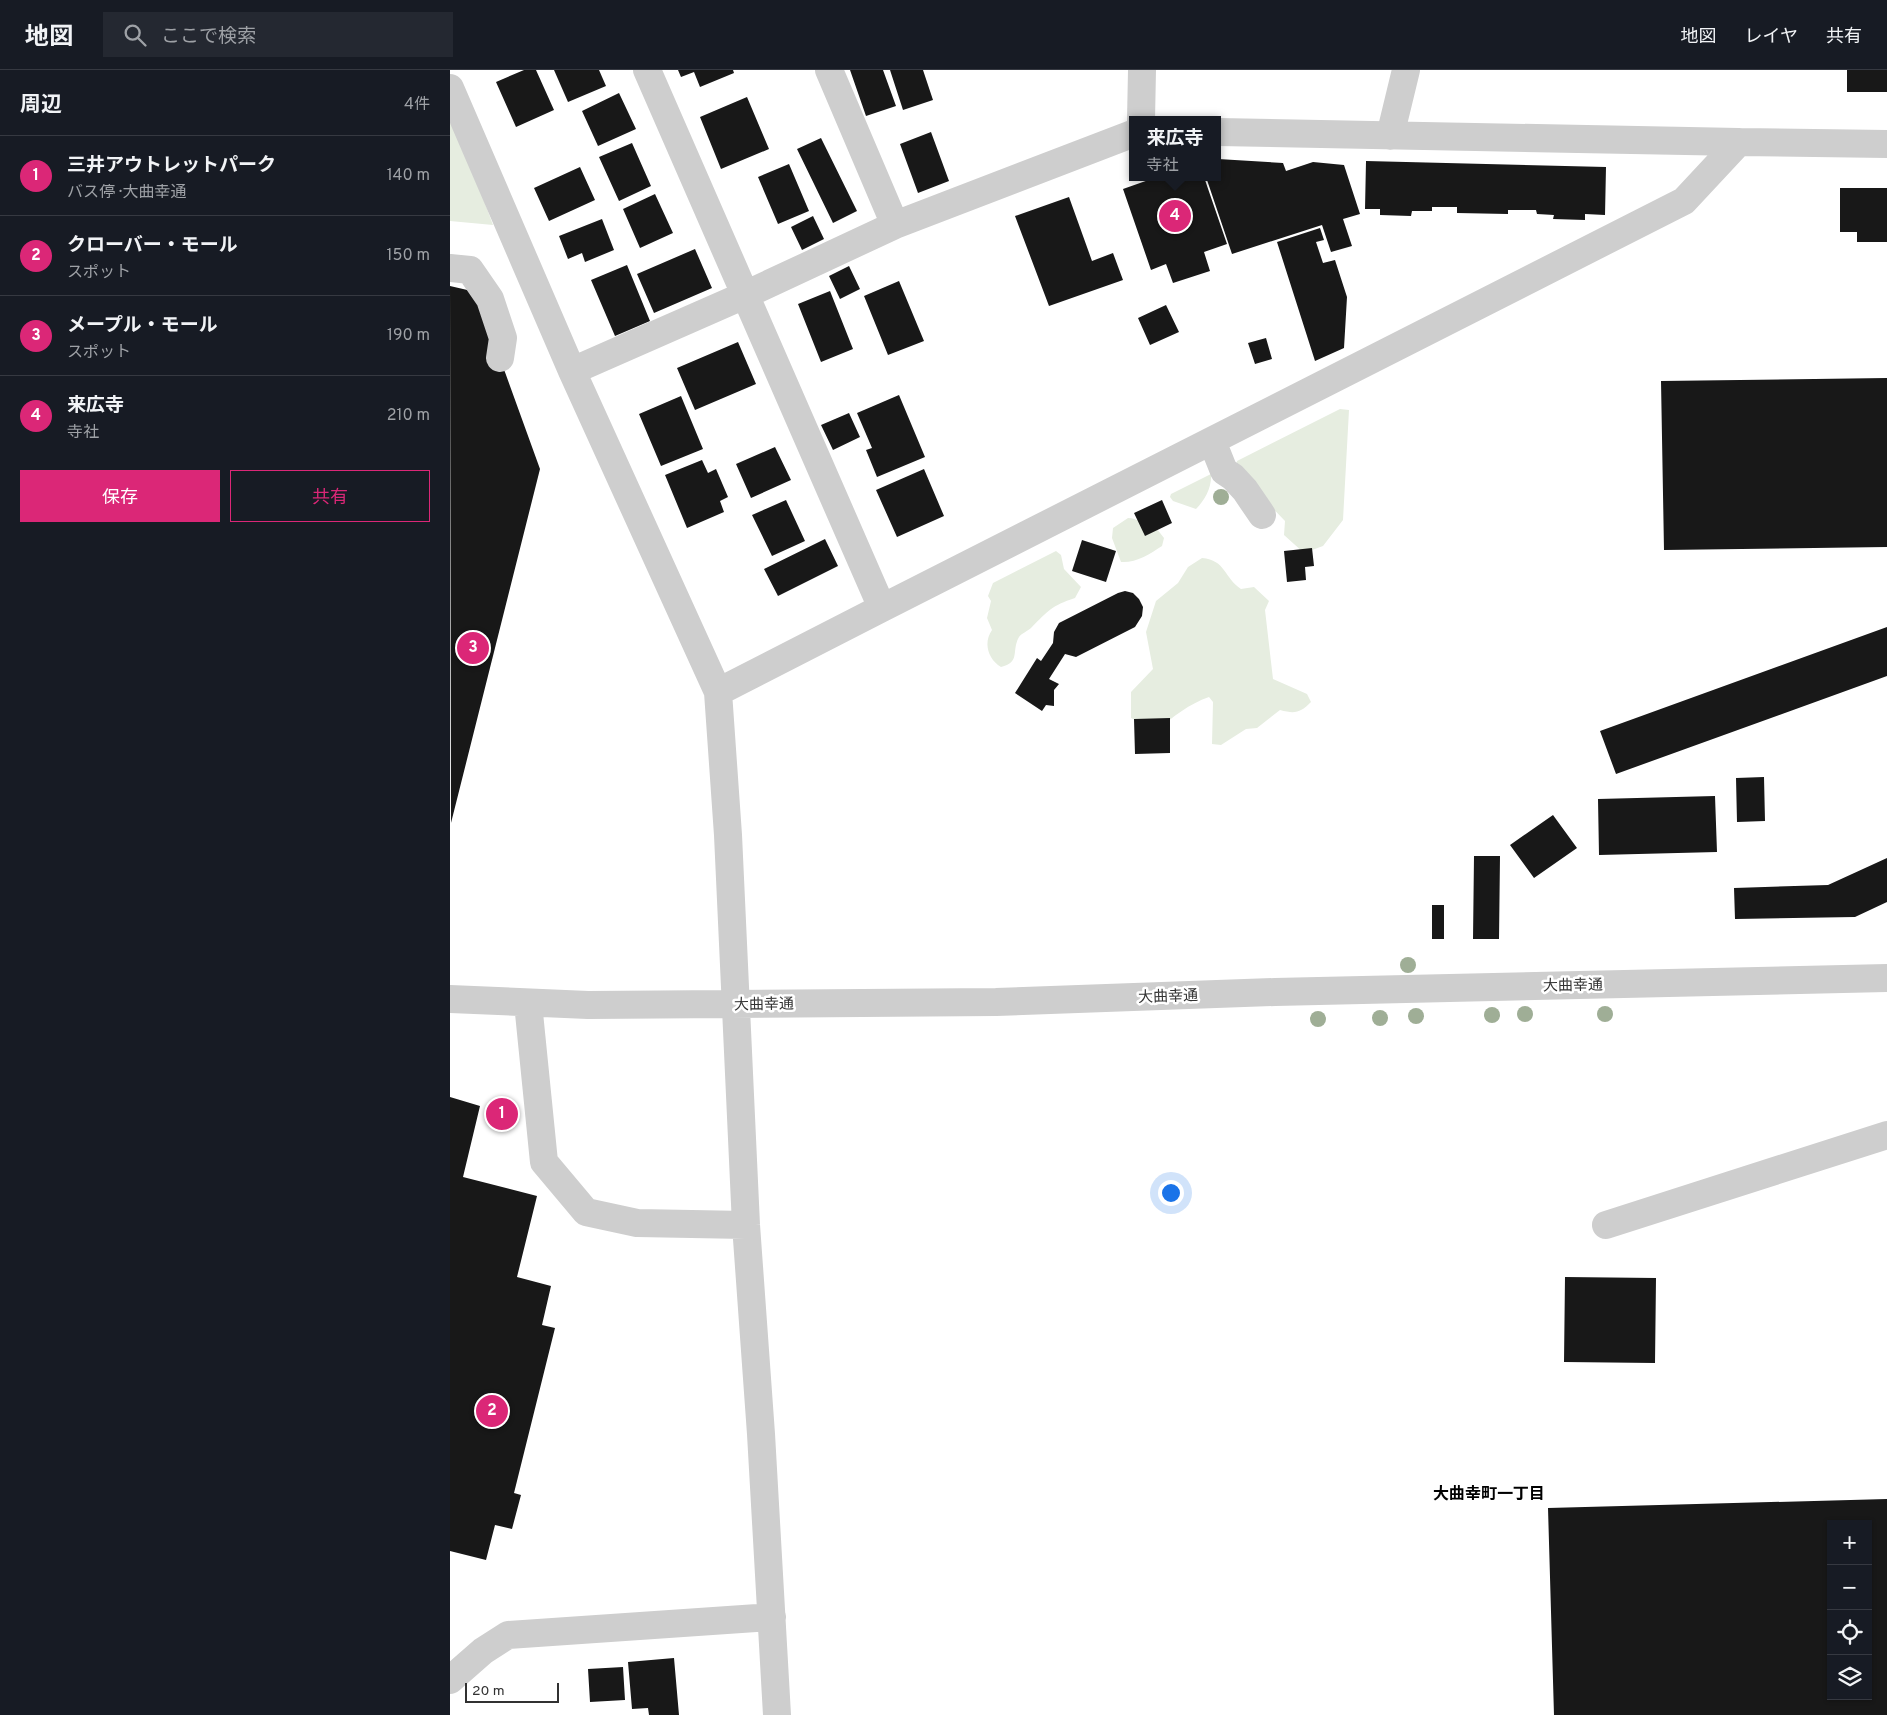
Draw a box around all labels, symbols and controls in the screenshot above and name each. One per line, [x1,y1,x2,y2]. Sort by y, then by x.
search box [103,12,453,57]
icon: search [121,21,149,49]
text: 地図 [25,23,73,53]
text: ここで検索 [161,25,256,49]
text: 地図 [1681,26,1717,49]
text: レイヤ [1745,26,1798,49]
text: 共有 [1826,26,1862,49]
text: 周辺 [20,92,62,119]
text: 4件 [404,95,430,115]
popup [1129,116,1221,181]
text: 来広寺 [1146,127,1204,151]
text: 三井アウトレットパーク [67,154,276,178]
text: 寺社 [1146,156,1179,176]
text: 1 [33,166,39,186]
text: 140 m [387,166,430,186]
text: バス停 · 大曲幸通 [67,183,187,203]
pin: 4 [1159,197,1191,235]
text: クローバー・モール [67,234,238,258]
text: 2 [31,246,41,266]
text: 150 m [387,246,430,266]
text: スポット [67,263,131,283]
text: メープル・モール [67,314,218,338]
text: 3 [31,326,41,346]
text: 190 m [387,326,430,346]
text: スポット [67,343,131,363]
text: 来広寺 [67,394,124,418]
text: 4 [31,406,41,426]
text: 210 m [387,406,430,426]
text: 寺社 [67,423,99,443]
button: 保存 [20,470,220,522]
button: 共有 [230,470,430,522]
pin: 3 [457,629,489,667]
street label: 大曲幸通 [1543,976,1603,997]
street label: 大曲幸通 [1138,987,1198,1008]
street label: 大曲幸通 [734,995,794,1016]
pin: 1 [486,1095,518,1133]
your location [1158,1180,1184,1206]
pin: 2 [476,1392,508,1430]
district label: 大曲幸町一丁目 [1433,1485,1545,1505]
map controls [1827,1520,1872,1700]
button: + [1827,1520,1872,1565]
button: − [1827,1565,1872,1610]
button: locate [1827,1610,1872,1655]
button: layers [1827,1655,1872,1700]
scale bar [465,1680,559,1703]
text: 20 m [472,1683,505,1700]

